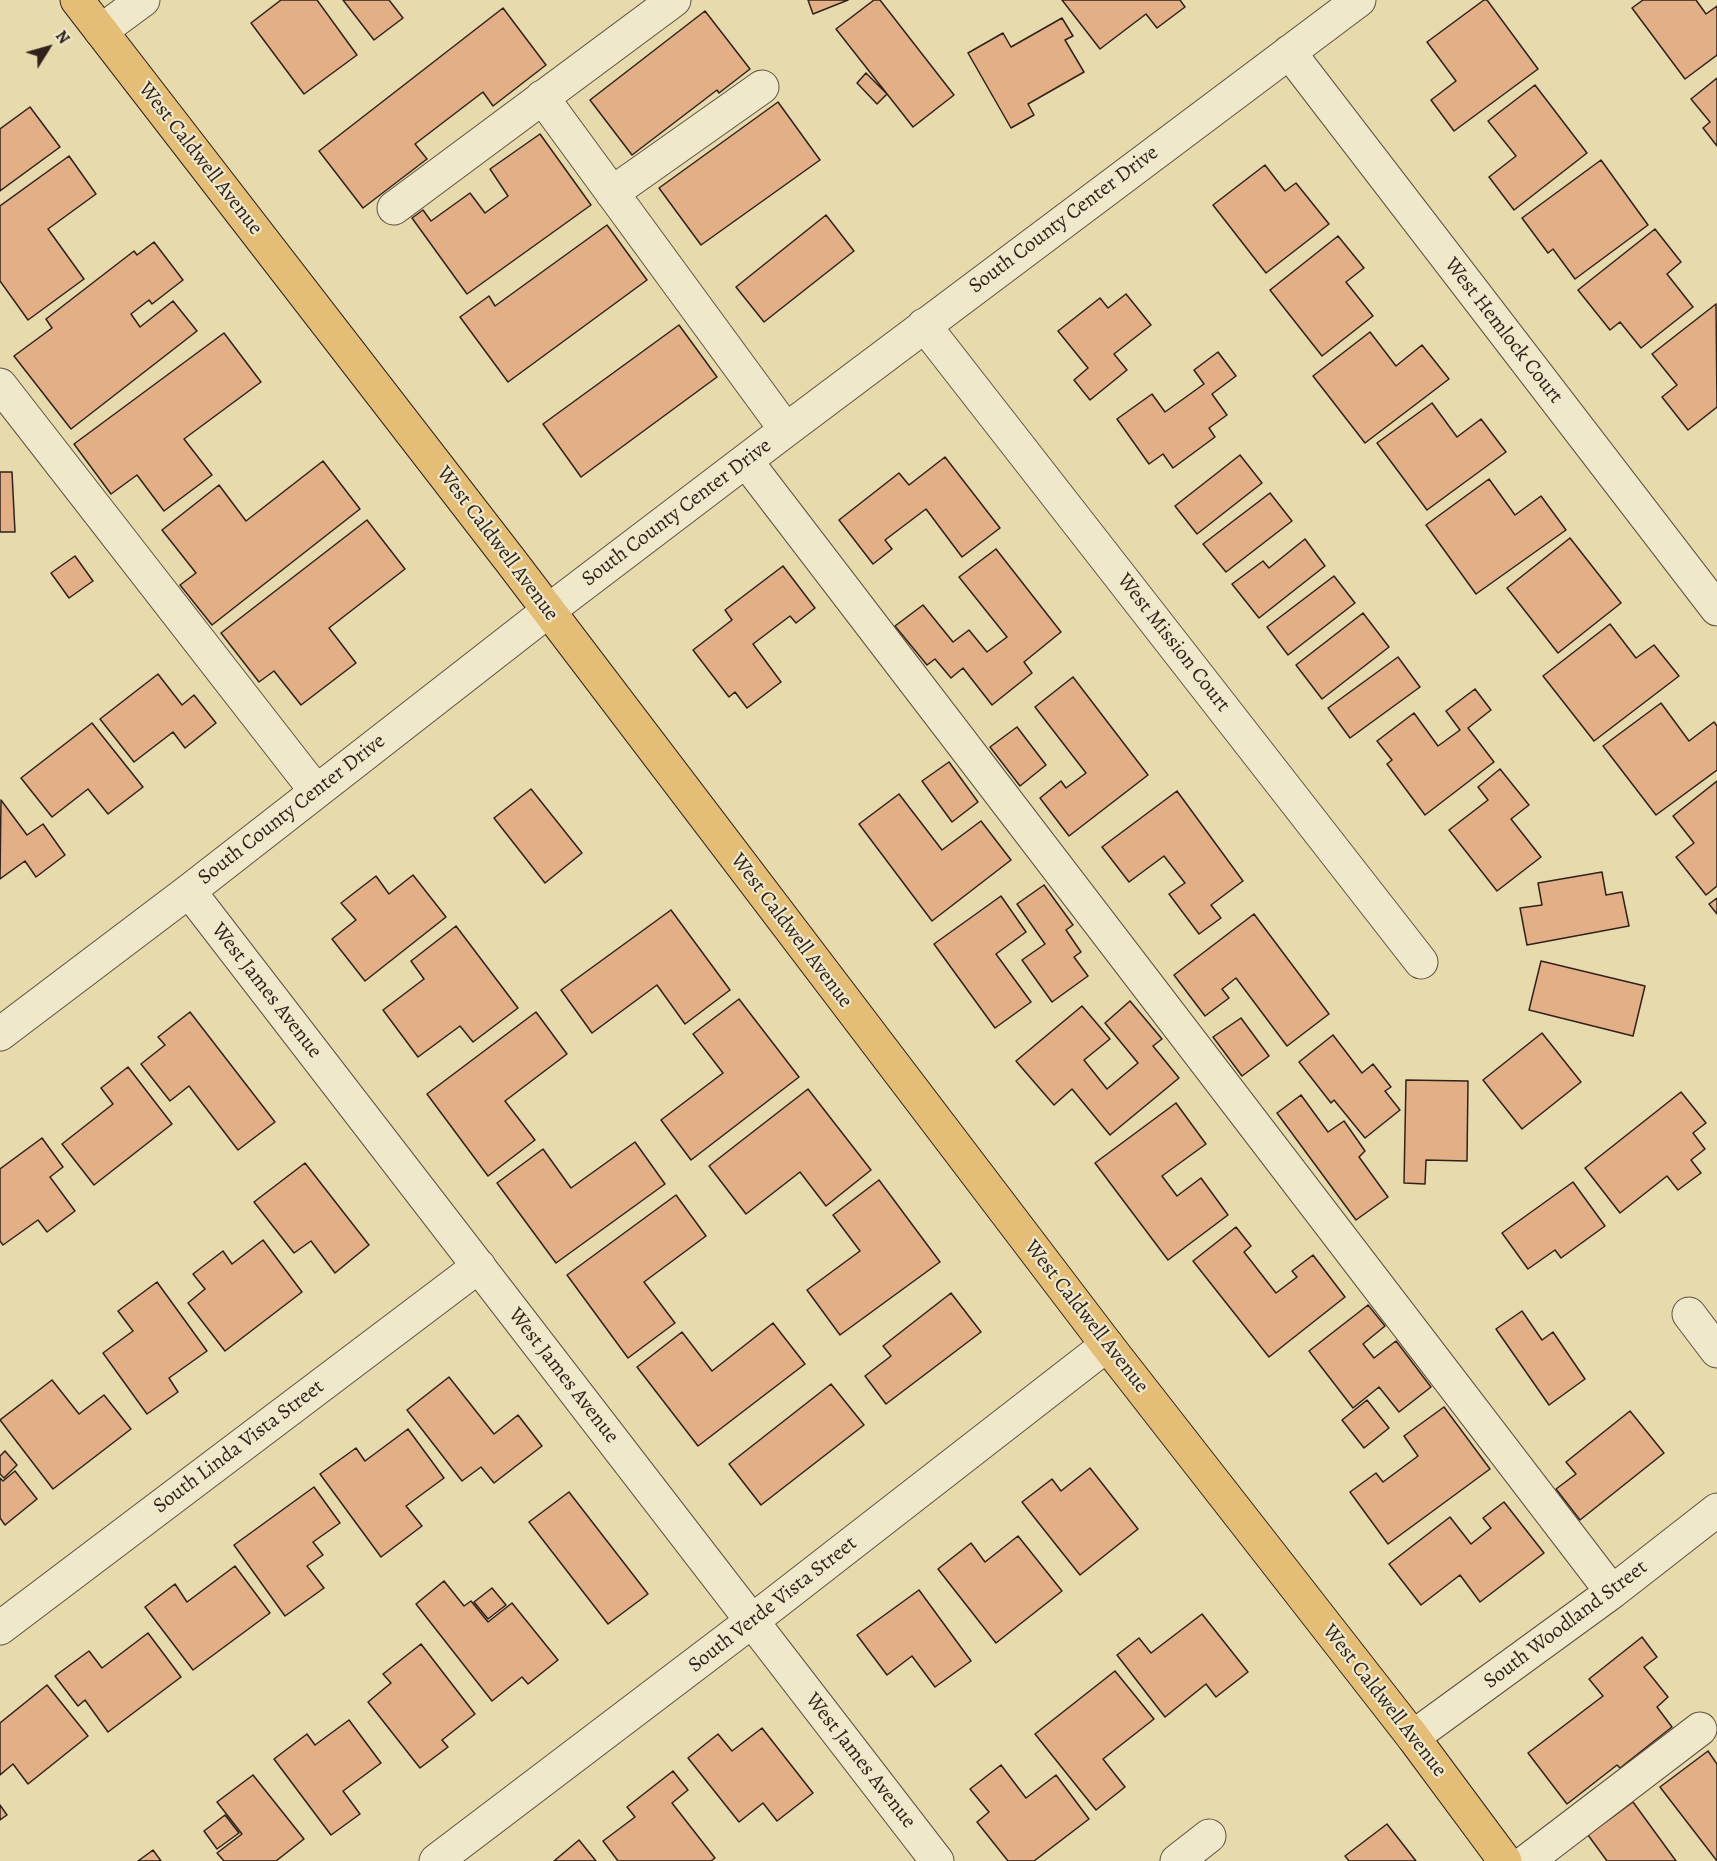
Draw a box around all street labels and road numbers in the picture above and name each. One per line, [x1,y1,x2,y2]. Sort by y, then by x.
street label: West Caldwell Avenue [132,78,268,240]
street label: South County Center Drive [964,141,1164,299]
street label: West Hemlock Court [1438,253,1568,409]
street label: South County Center Drive [577,434,777,592]
street label: West Caldwell Avenue [431,462,563,626]
street label: West Mission Court [1111,569,1235,717]
street label: South County Center Drive [193,729,391,891]
street label: West Caldwell Avenue [725,849,857,1013]
street label: West James Avenue [205,918,327,1064]
street label: West Caldwell Avenue [1018,1236,1154,1398]
street label: West James Avenue [502,1303,624,1449]
street label: South Linda Vista Street [149,1375,329,1519]
street label: South Verde Vista Street [684,1531,862,1679]
street label: South Woodland Street [1479,1555,1653,1695]
street label: West Caldwell Avenue [1316,1620,1452,1782]
street label: West James Avenue [799,1688,921,1834]

